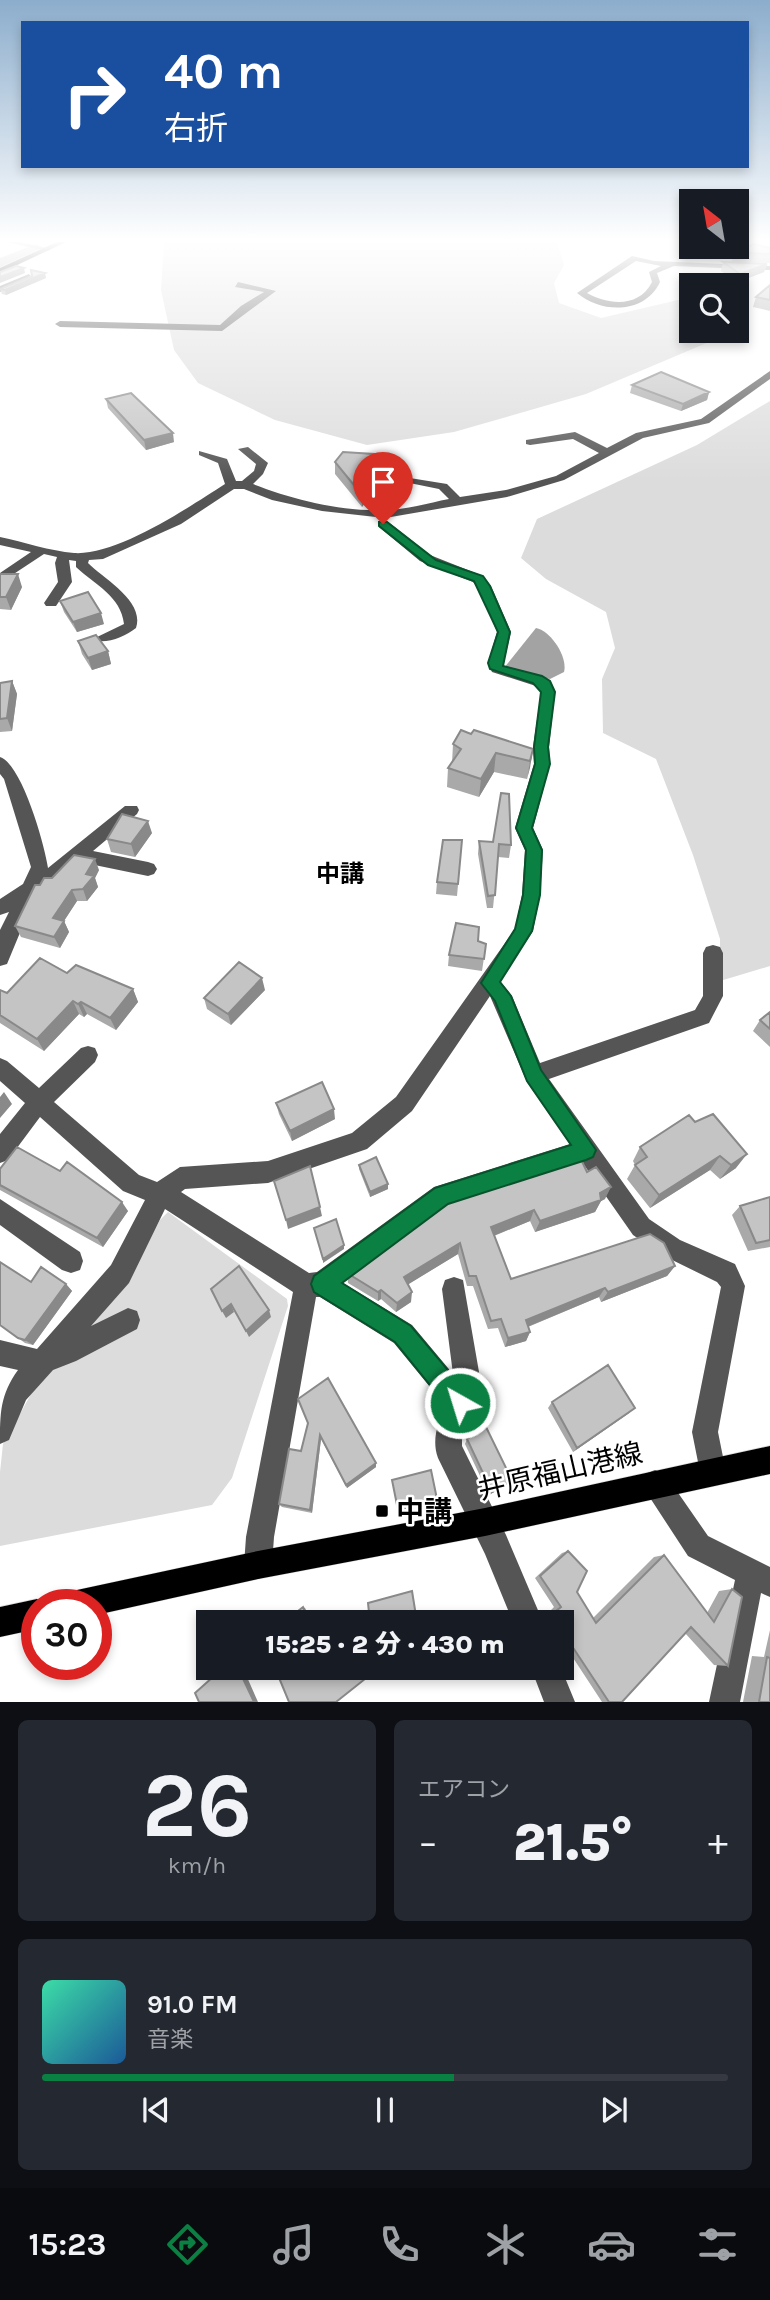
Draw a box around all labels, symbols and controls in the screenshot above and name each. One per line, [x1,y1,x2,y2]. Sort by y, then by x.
text: 40 m [164,43,283,100]
icon: right [49,49,140,140]
text: 右折 [164,110,228,147]
north arrow [679,189,749,259]
map controls [679,189,749,343]
button: search [679,273,749,343]
pin [353,452,413,524]
icon: arrive [364,463,402,501]
district label: 中講 [316,860,364,888]
position arrow [423,1366,497,1440]
street label: 井原福山港線 [474,1436,646,1506]
place label: 中講 [396,1495,452,1528]
marker: 中講 [374,1503,390,1519]
speed limit sign: 30 [21,1589,112,1680]
text: 15:25 · 2 分 · 430 m [265,1629,505,1660]
text: 26 [142,1753,252,1859]
text: エアコン [418,1776,510,1803]
text: 21.5° [513,1812,633,1873]
text: − [418,1820,438,1865]
text: + [708,1820,728,1865]
text: km/h [168,1852,226,1879]
text: 91.0 FM [147,1989,238,2020]
text: 音楽 [147,2026,193,2053]
icon: previous [137,2091,175,2129]
icon: pause [366,2091,404,2129]
icon: next [595,2091,633,2129]
icon: directions [163,2220,212,2269]
icon: music [269,2220,318,2269]
icon: phone [375,2220,424,2269]
icon: climate [481,2220,530,2269]
icon: car [587,2220,636,2269]
icon: filters [693,2220,742,2269]
text: 15:23 [28,2226,106,2263]

